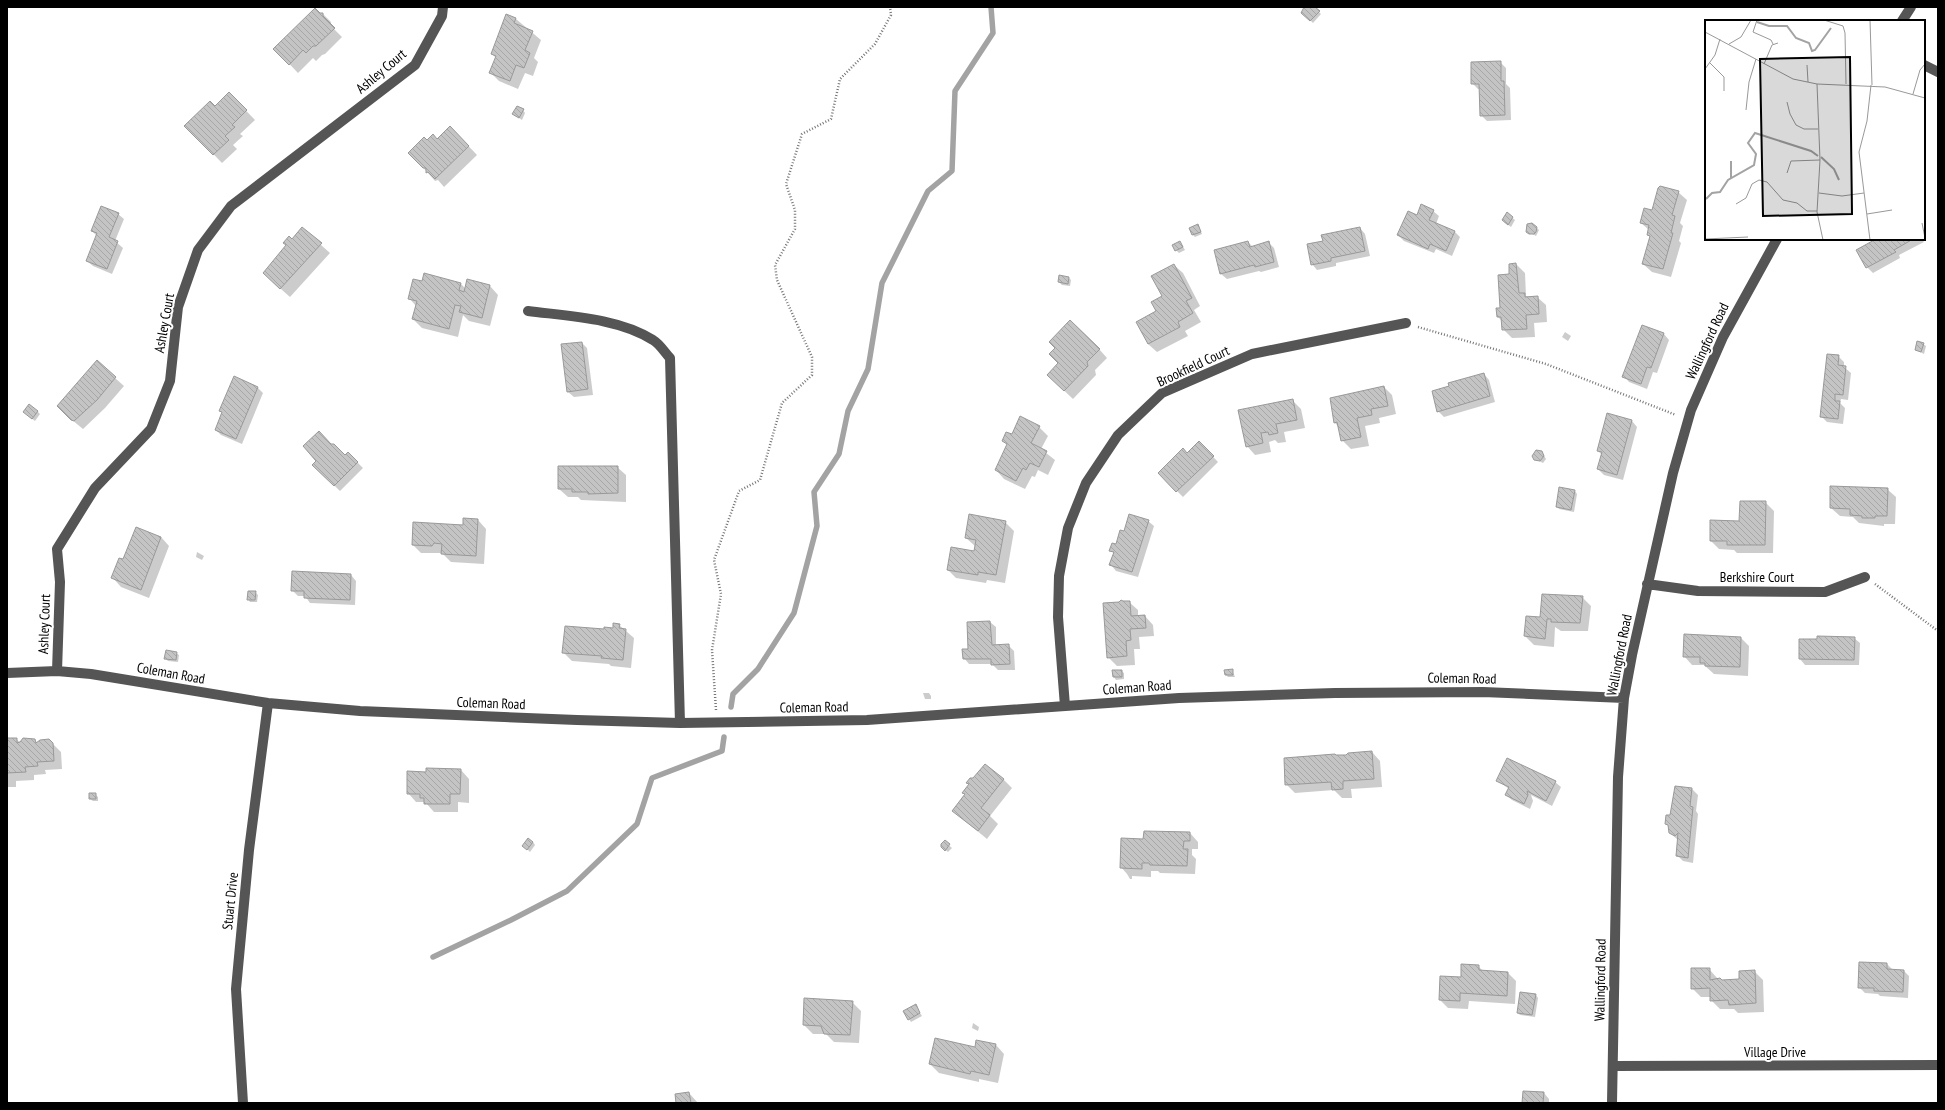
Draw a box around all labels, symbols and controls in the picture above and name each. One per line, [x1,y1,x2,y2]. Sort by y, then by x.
inset map [1705,20,1925,240]
street label: Ashley Court [352,45,410,97]
street label: Ashley Court [150,292,178,354]
street label: Wallingford Road [1681,300,1733,382]
street label: Brookfield Court [1154,341,1232,391]
street label: Berkshire Court [1720,568,1794,586]
street label: Ashley Court [34,593,54,654]
street label: Wallingford Road [1602,613,1636,697]
street label: Coleman Road [136,658,206,688]
street label: Coleman Road [1427,668,1497,688]
street label: Coleman Road [1102,676,1172,698]
street label: Coleman Road [456,693,526,713]
street label: Coleman Road [779,697,849,717]
street label: Stuart Drive [218,871,242,931]
street label: Wallingford Road [1590,939,1610,1021]
street label: Village Drive [1743,1043,1806,1061]

